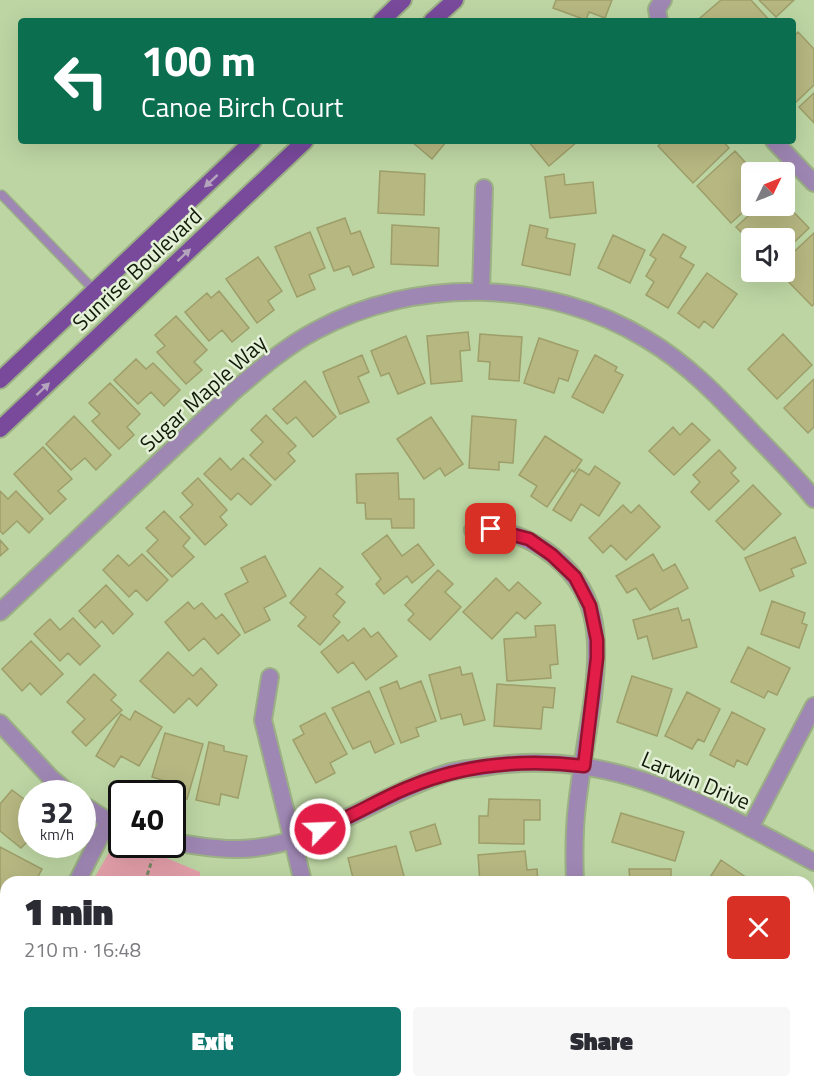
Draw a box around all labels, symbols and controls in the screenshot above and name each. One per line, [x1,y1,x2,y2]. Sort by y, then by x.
text: 100 m [141,28,256,92]
icon: left [42,42,120,120]
text: Canoe Birch Court [141,86,343,127]
north arrow [741,162,795,216]
map controls [741,162,795,282]
one-way arrow [203,174,218,188]
street label: Sunrise Boulevard [64,200,210,338]
button: sound [741,228,795,282]
one-way arrow [177,248,192,262]
street label: Sugar Maple Way [132,326,275,460]
one-way arrow [35,382,50,396]
pin [465,503,516,554]
icon: arrive [474,512,507,545]
street label: Larwin Drive [636,742,756,818]
speed limit sign: 40 [108,780,186,858]
text: 32 [40,789,74,835]
position arrow [288,797,352,861]
text: km/h [40,823,74,846]
text: 1 min [24,884,113,939]
button: close [727,896,790,959]
text: 210 m · 16:48 [24,934,141,965]
button: Exit [24,1007,401,1076]
button: Share [413,1007,790,1076]

